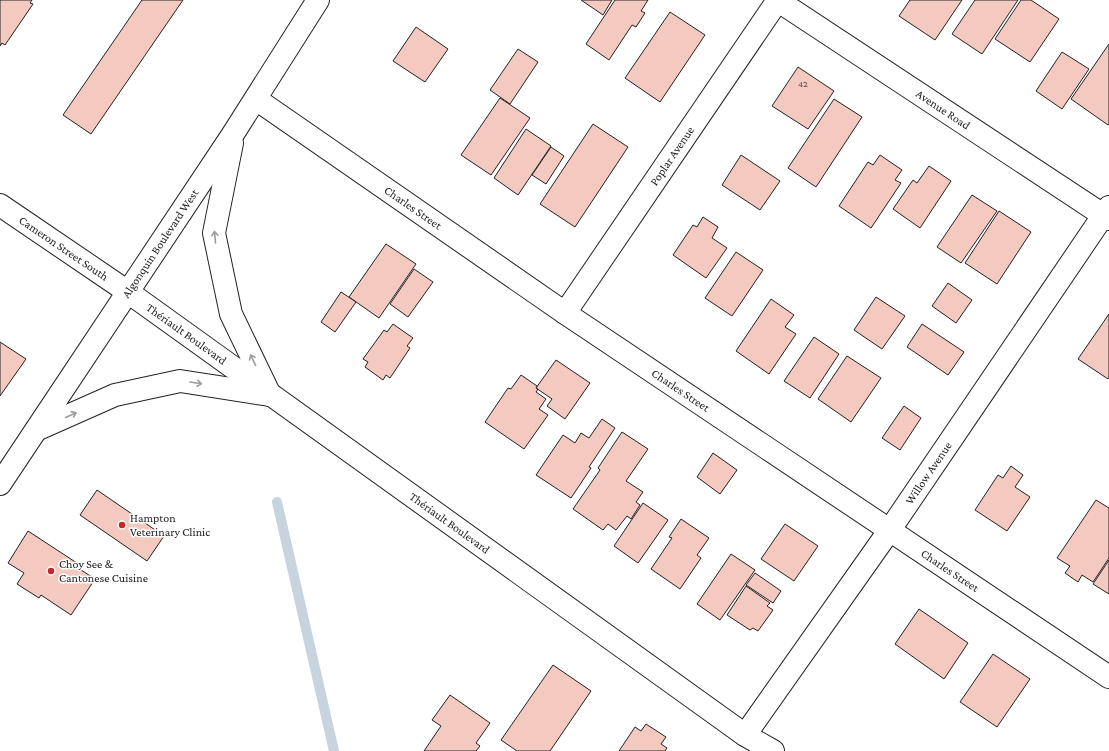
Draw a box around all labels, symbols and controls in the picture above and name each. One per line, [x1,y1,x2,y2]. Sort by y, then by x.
house number: 42 [798,78,808,89]
street label: Avenue Road [913,87,973,133]
street label: Poplar Avenue [647,124,697,188]
street label: Charles Street [382,183,445,233]
street label: Algonquin Boulevard West [119,185,202,301]
street label: Cameron Street South [16,213,111,284]
one-way arrow [212,230,219,243]
street label: Thériault Boulevard [144,300,230,368]
one-way arrow [249,354,256,366]
street label: Charles Street [649,366,713,415]
one-way arrow [189,379,202,387]
one-way arrow [65,410,77,418]
street label: Willow Avenue [902,439,955,507]
street label: Thériault Boulevard [407,489,493,557]
place label: Hampton Veterinary Clinic [130,511,210,539]
marker: Hampton Veterinary Clinic [117,520,127,530]
street label: Charles Street [918,546,982,596]
place label: Choy See & Cantonese Cuisine [59,557,148,585]
marker: Choy See & Cantonese Cuisine [46,566,56,576]

